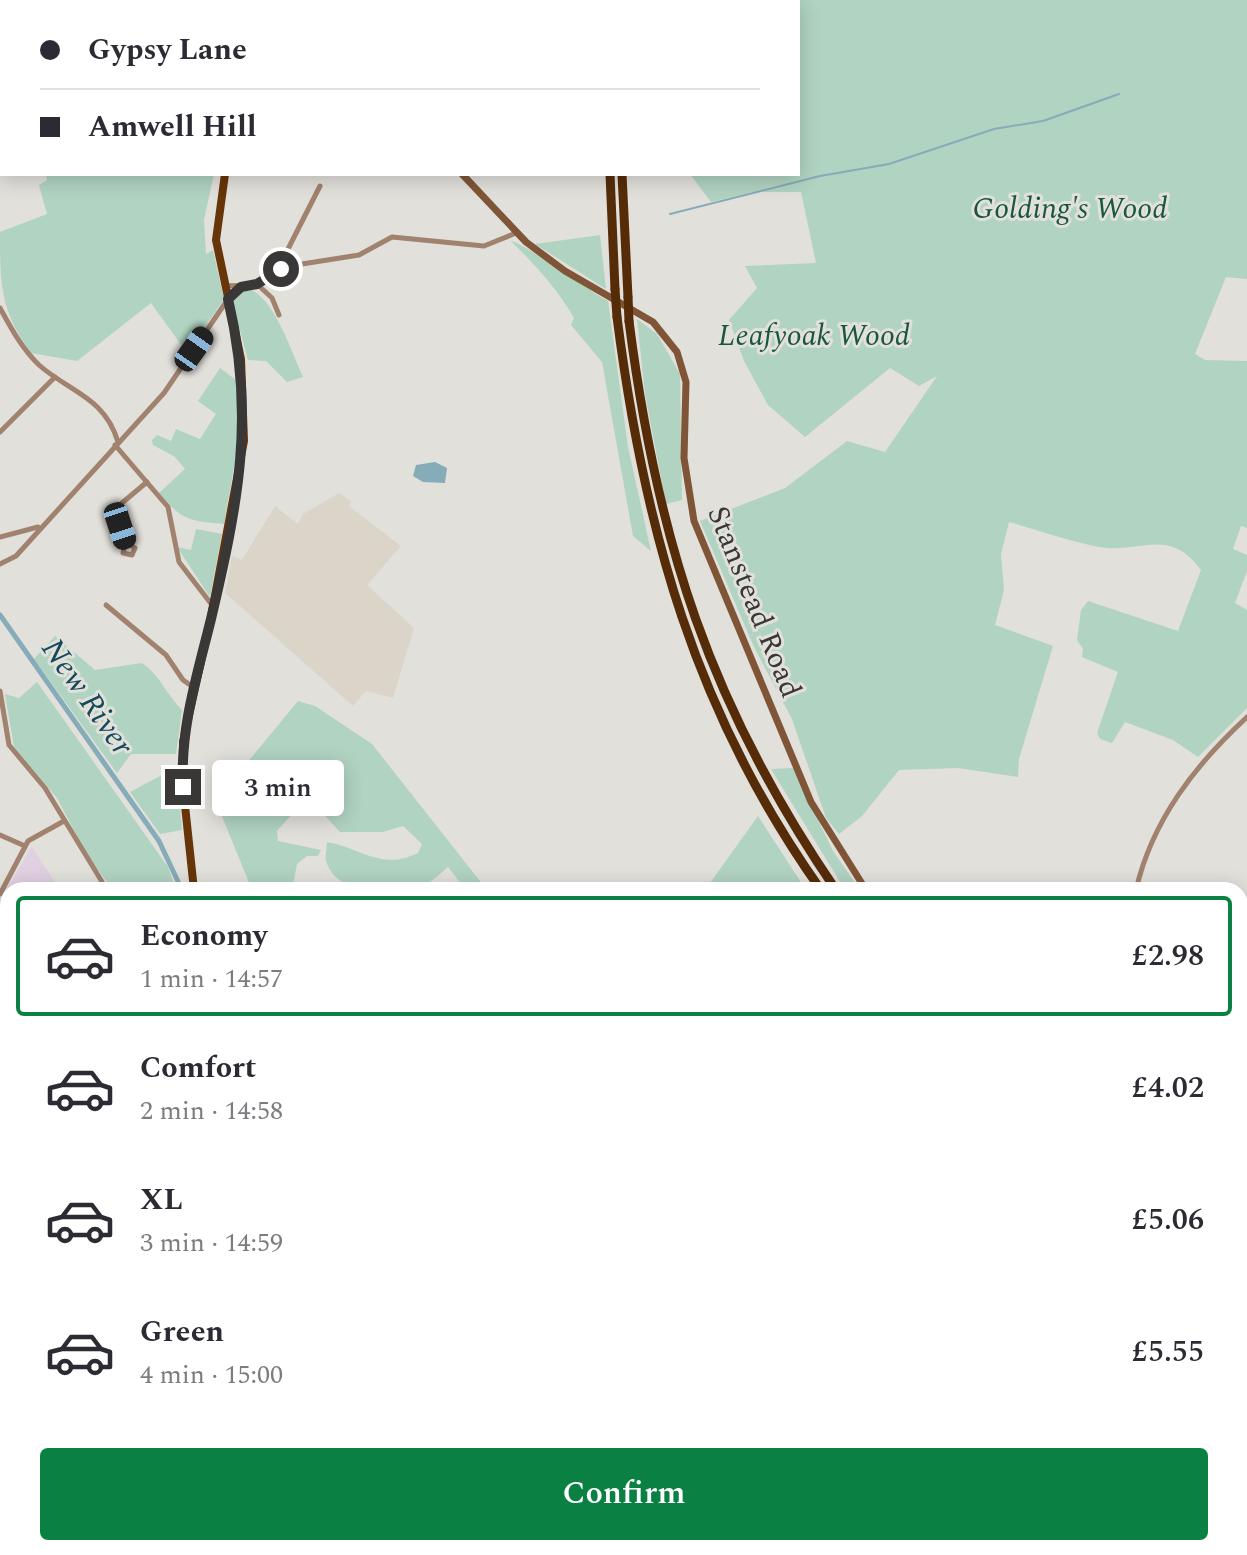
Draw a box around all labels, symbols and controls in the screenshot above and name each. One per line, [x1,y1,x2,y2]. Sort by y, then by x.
text: Gypsy Lane [88,27,247,73]
text: Amwell Hill [88,104,257,150]
park label: Golding's Wood [972,186,1168,232]
route start [263,251,299,287]
park label: Leafyoak Wood [718,313,910,359]
car [170,322,218,376]
car [101,499,139,553]
street label: Stanstead Road [695,499,813,705]
water label: New River [28,628,146,767]
callout: 3 min [211,759,343,815]
text: 3 min [244,768,312,808]
route end [165,769,201,805]
text: Economy [140,913,267,959]
icon: car [44,920,116,992]
text: £2.98 [1132,933,1204,979]
text: 1 min · 14:57 [140,959,283,999]
text: Comfort [140,1045,256,1091]
icon: car [44,1052,116,1124]
text: £4.02 [1132,1065,1204,1111]
text: 2 min · 14:58 [140,1091,283,1131]
text: XL [140,1177,183,1223]
icon: car [44,1184,116,1256]
text: £5.06 [1132,1197,1204,1243]
text: 3 min · 14:59 [140,1223,283,1263]
text: Green [140,1309,224,1355]
icon: car [44,1316,116,1388]
text: £5.55 [1132,1329,1204,1375]
text: 4 min · 15:00 [140,1355,283,1395]
button: Confirm [40,1448,1208,1540]

